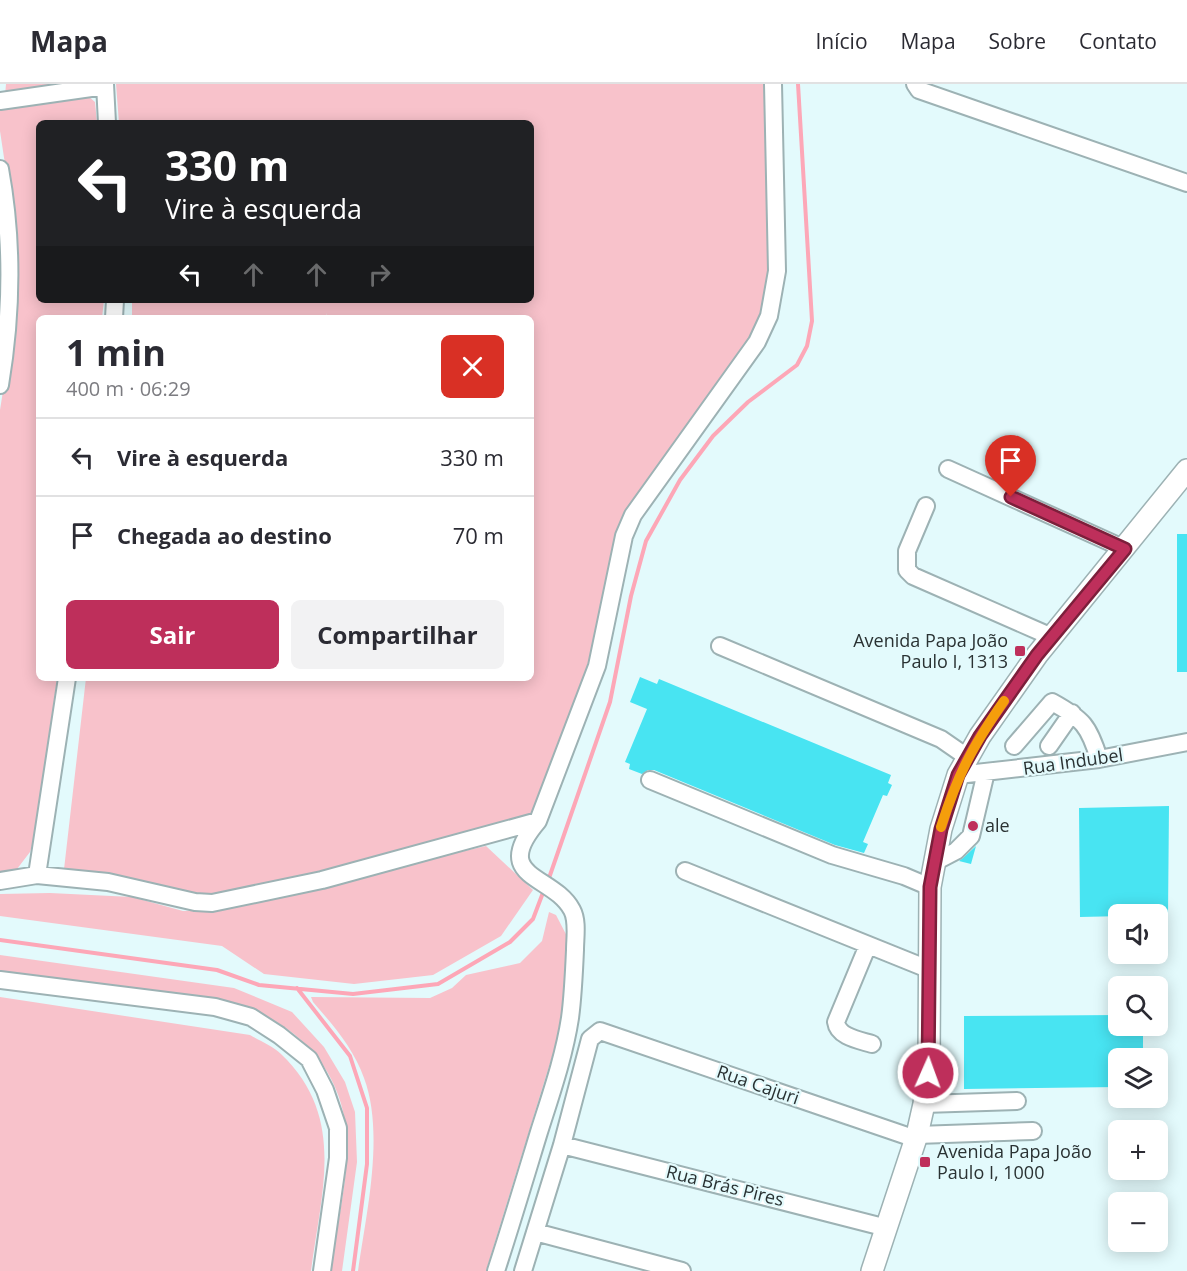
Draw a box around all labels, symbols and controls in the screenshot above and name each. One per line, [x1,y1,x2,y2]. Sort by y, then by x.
text: Mapa [30,22,108,60]
text: Início [815,27,868,55]
text: Mapa [901,27,956,55]
text: Sobre [989,27,1046,55]
text: Contato [1079,27,1157,55]
text: 330 m [165,136,289,193]
icon: left [66,144,144,222]
text: Vire à esquerda [165,190,362,227]
icon: left [174,258,207,291]
icon: ahead [237,258,270,291]
icon: ahead [300,258,333,291]
icon: right [363,258,396,291]
text: 1 min [66,328,166,377]
button: close [441,335,504,398]
text: 400 m · 06:29 [66,375,191,402]
pin [985,435,1036,497]
icon: left [66,441,99,474]
text: Vire à esquerda [117,442,288,472]
text: 330 m [440,442,504,472]
icon: arrive [994,444,1027,477]
icon: arrive [66,519,99,552]
text: Chegada ao destino [117,520,332,550]
text: 70 m [453,520,504,550]
button: Sair [66,600,279,669]
button: Compartilhar [291,600,504,669]
place label: Avenida Papa João Paulo I, 1313 [853,628,1008,673]
marker: Avenida Papa João Paulo I, 1313 [1013,644,1027,658]
street label: Rua Indubel [1021,742,1124,780]
place label: ale [985,813,1010,837]
marker: ale [966,819,980,833]
map controls [1108,904,1168,1252]
button: sound [1108,904,1168,964]
button: search [1108,976,1168,1036]
position arrow [896,1041,960,1105]
button: layers [1108,1048,1168,1108]
street label: Rua Cajuri [714,1059,803,1109]
button: + [1108,1120,1168,1180]
place label: Avenida Papa João Paulo I, 1000 [937,1139,1092,1184]
marker: Avenida Papa João Paulo I, 1000 [918,1155,932,1169]
street label: Rua Brás Pires [664,1159,787,1211]
button: − [1108,1192,1168,1252]

